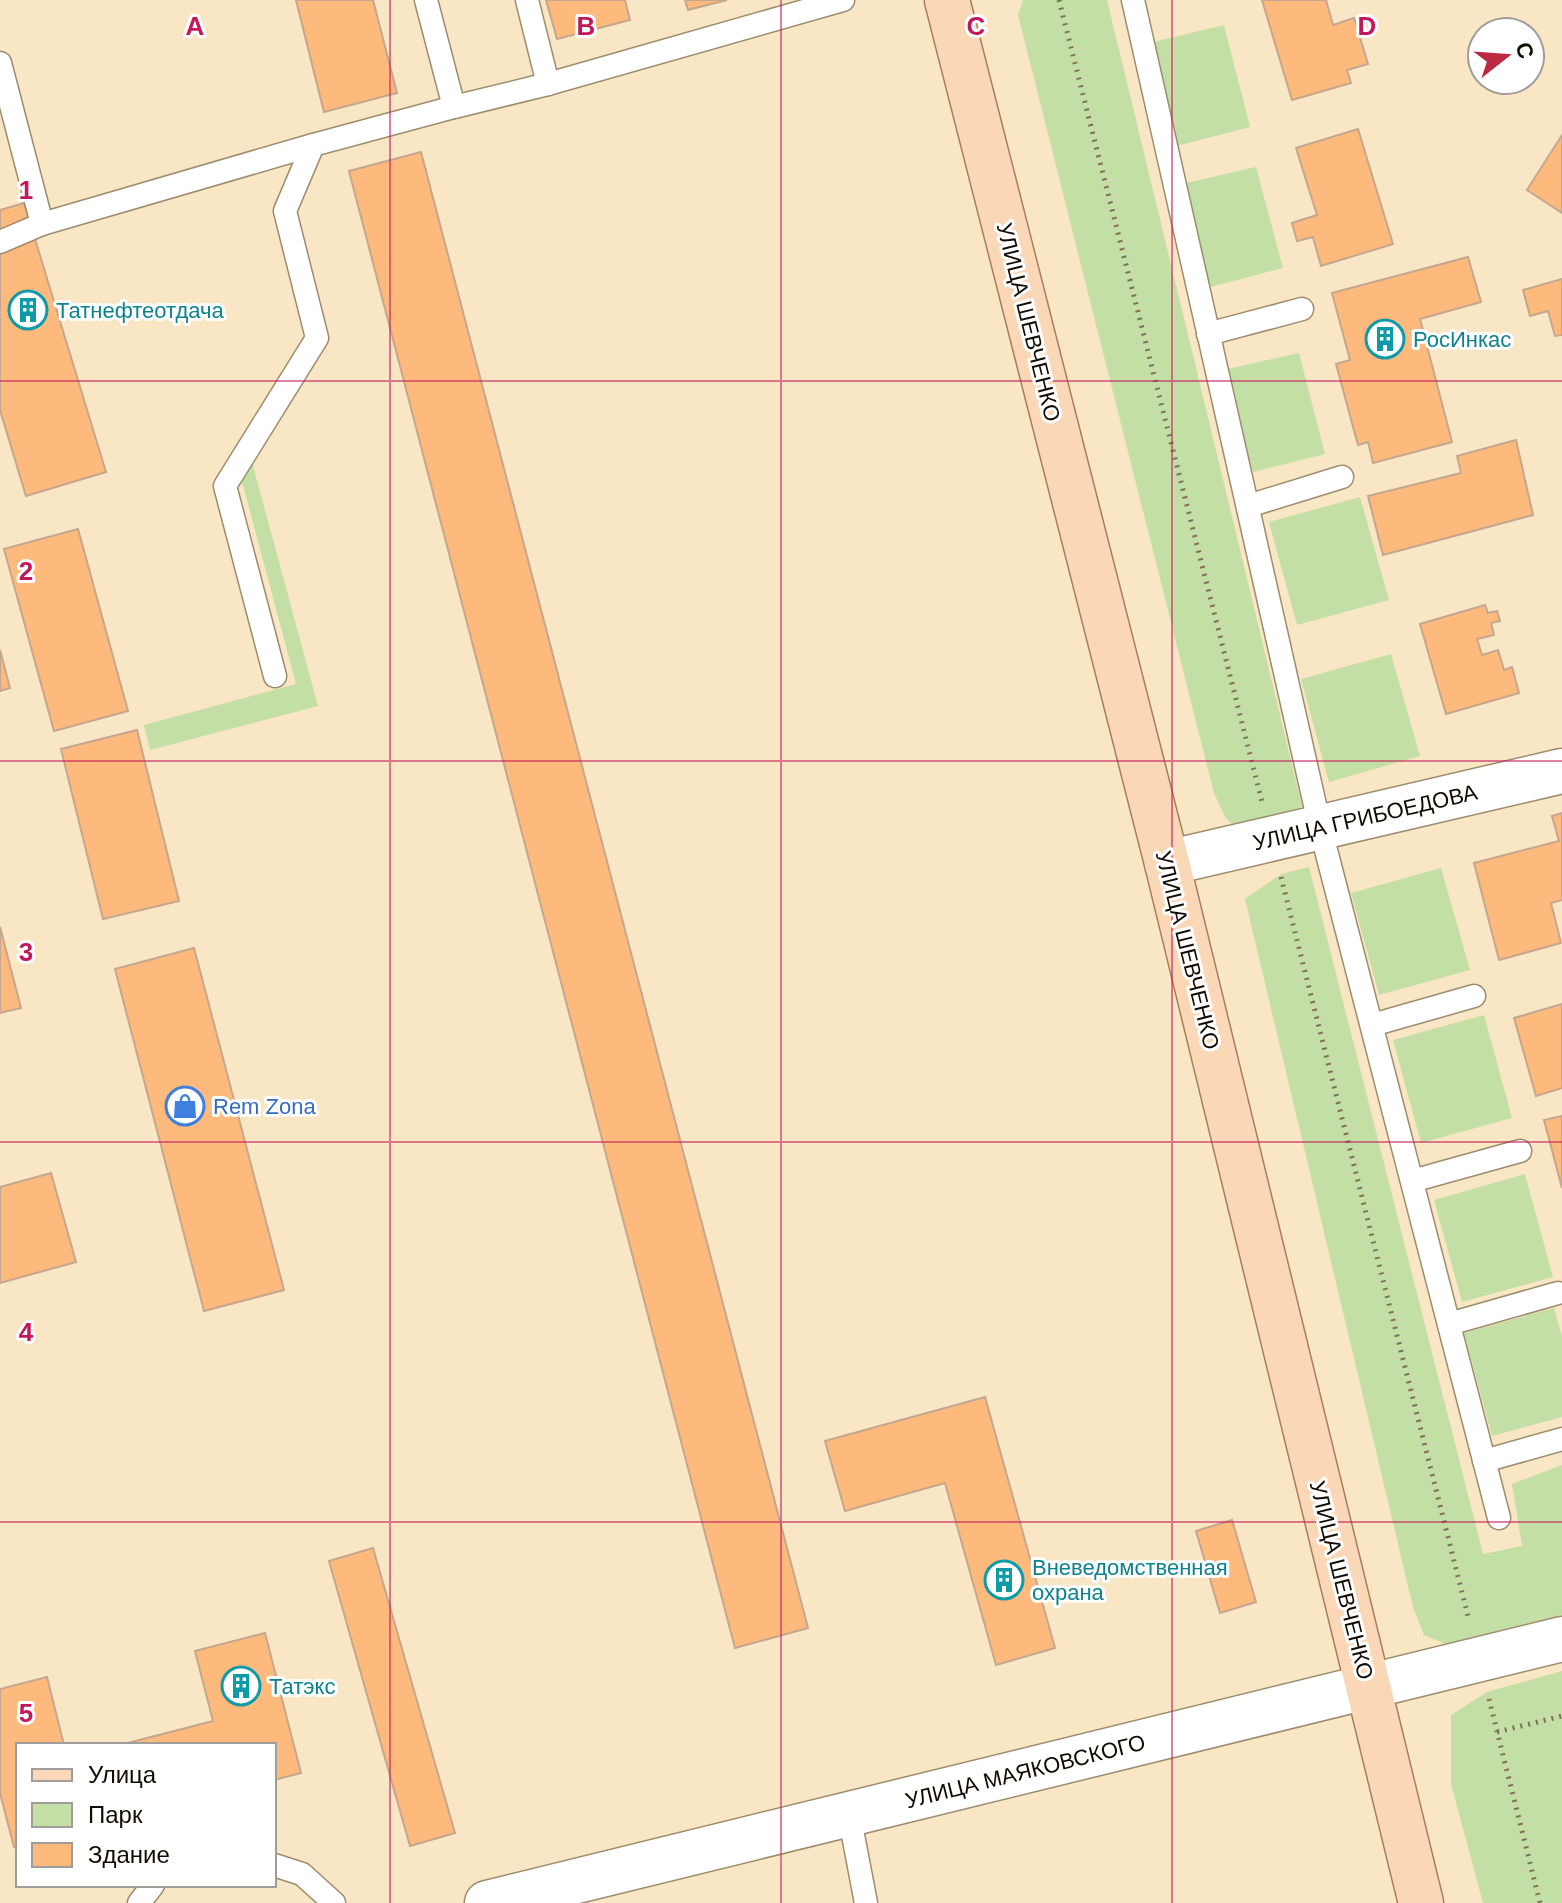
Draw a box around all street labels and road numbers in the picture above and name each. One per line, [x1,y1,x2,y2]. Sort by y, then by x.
street label: УЛИЦА ШЕВЧЕНКО [992,220,1065,424]
street label: УЛИЦА ГРИБОЕДОВА [1250,779,1480,855]
street label: УЛИЦА ШЕВЧЕНКО [1151,848,1224,1052]
street label: УЛИЦА ШЕВЧЕНКО [1305,1478,1378,1682]
street label: УЛИЦА МАЯКОВСКОГО [903,1730,1148,1813]

